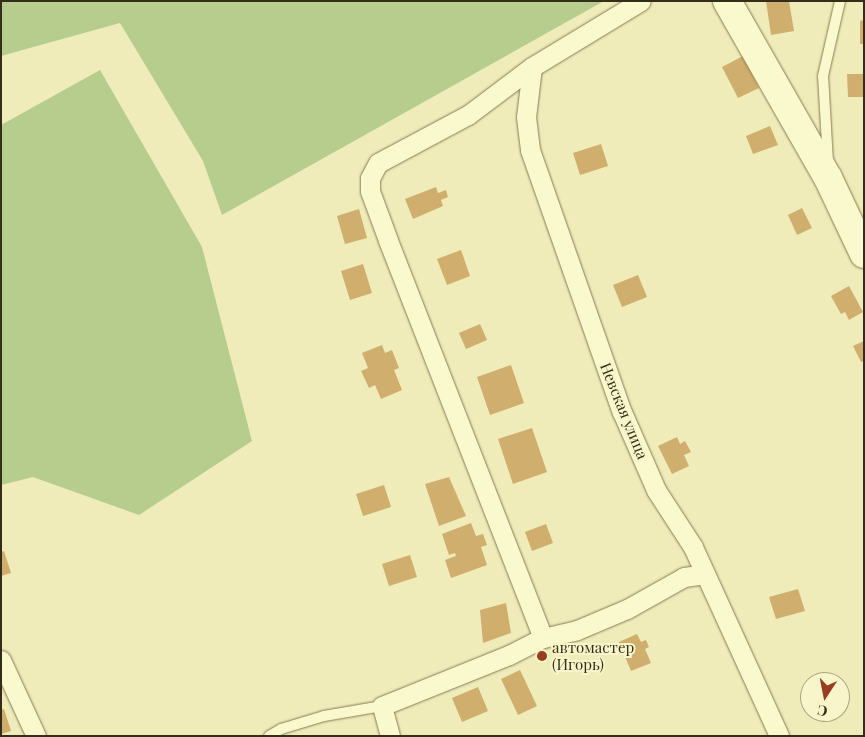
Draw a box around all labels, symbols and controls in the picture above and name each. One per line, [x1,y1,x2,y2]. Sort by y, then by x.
street label: Невская улица [596,360,652,462]
place label: автомастер (Игорь) [552,638,634,673]
marker: автомастер (Игорь) [536,650,548,662]
north arrow [800,672,850,722]
text: С [816,701,829,722]

